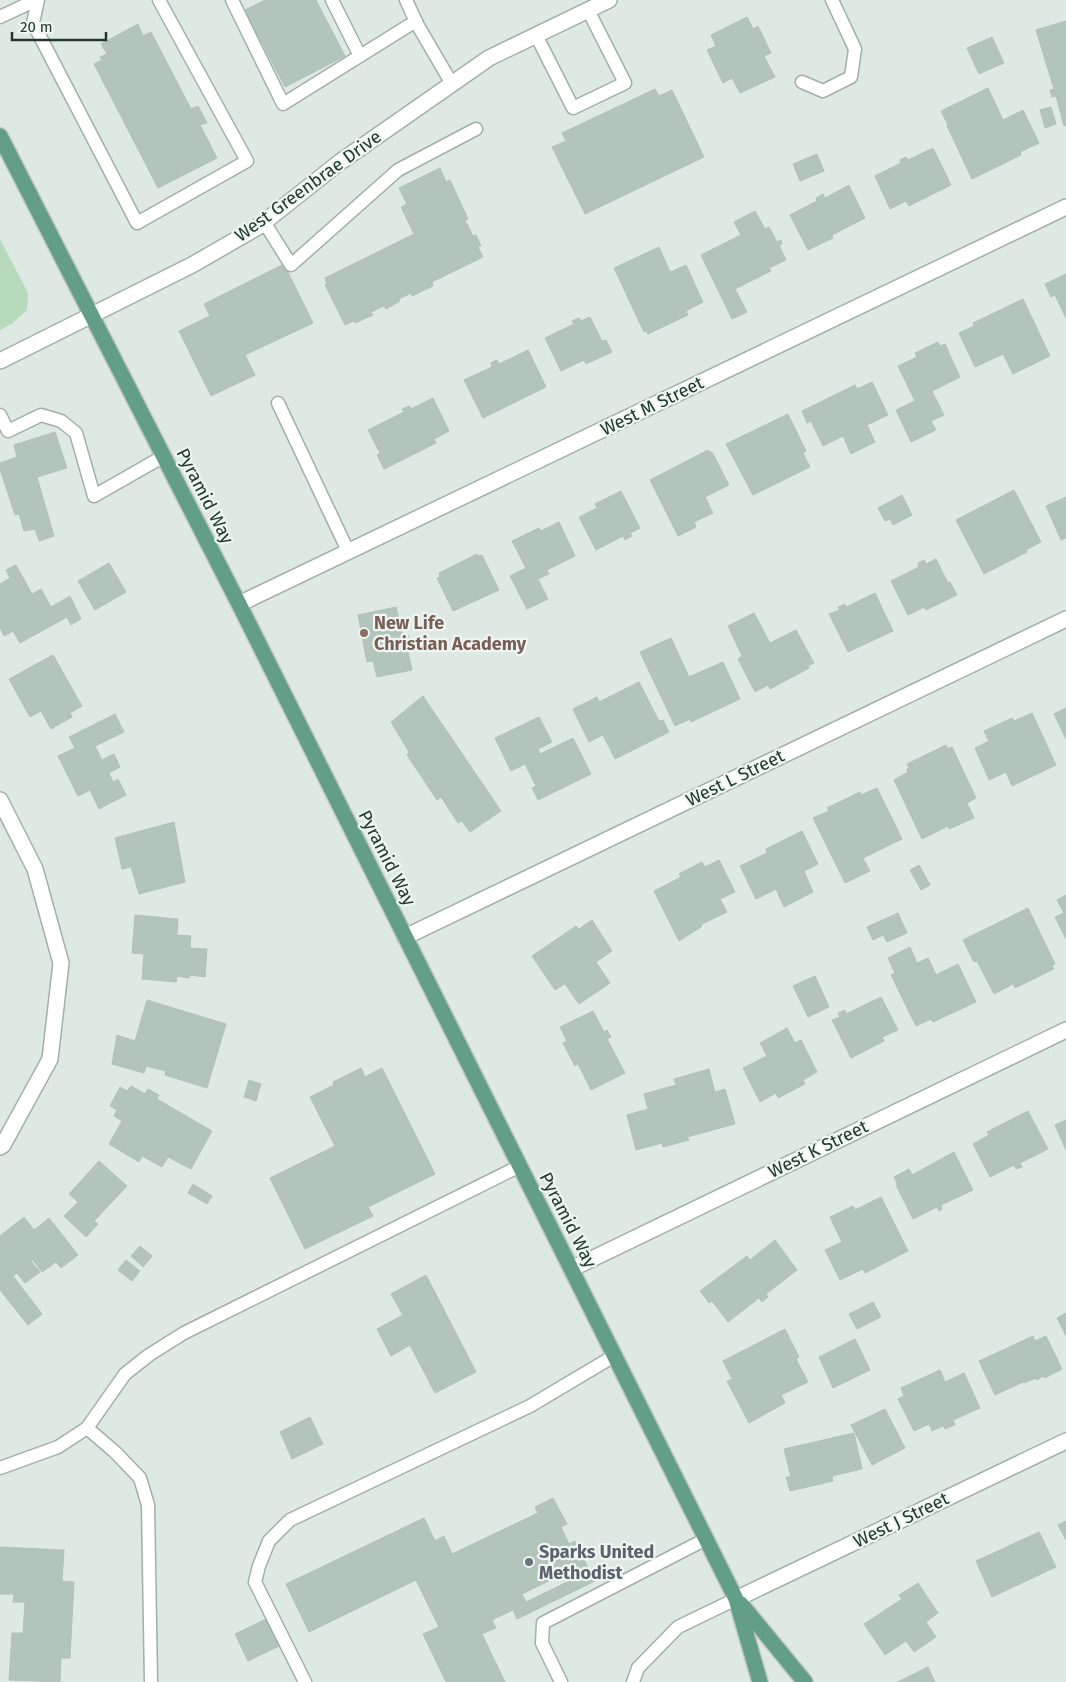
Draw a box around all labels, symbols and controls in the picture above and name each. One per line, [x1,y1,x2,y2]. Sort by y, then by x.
scale bar [12,10,106,42]
text: 20 m [20,18,53,36]
street label: West Greenbrae Drive [230,125,386,247]
street label: West M Street [597,371,708,440]
street label: Pyramid Way [172,445,238,547]
place label: New Life Christian Academy [374,612,527,655]
marker: New Life Christian Academy [358,627,370,639]
street label: West L Street [682,744,788,811]
street label: Pyramid Way [354,807,420,909]
street label: West K Street [764,1115,872,1183]
street label: Pyramid Way [535,1169,601,1271]
street label: West J Street [850,1487,953,1553]
place label: Sparks United Methodist [539,1541,654,1584]
marker: Sparks United Methodist [523,1556,535,1568]

